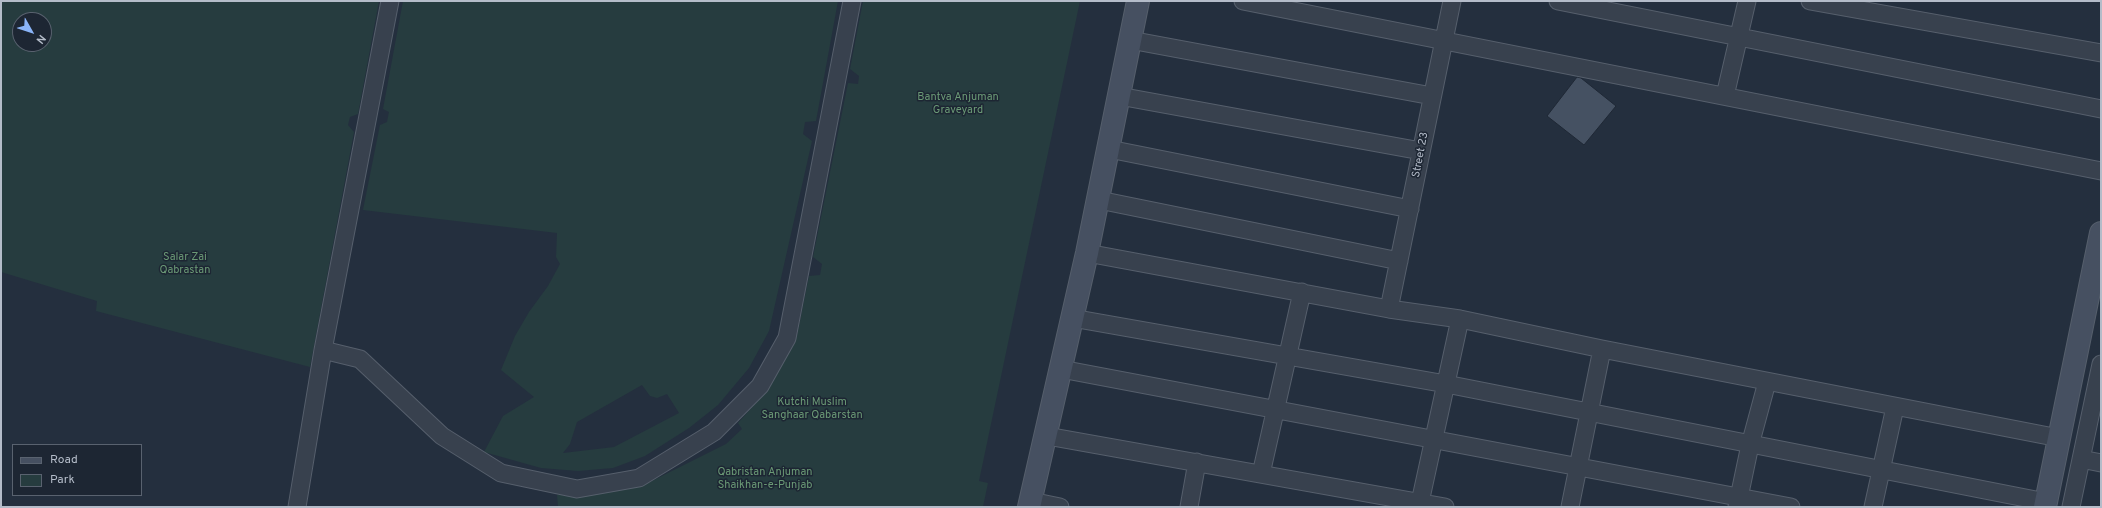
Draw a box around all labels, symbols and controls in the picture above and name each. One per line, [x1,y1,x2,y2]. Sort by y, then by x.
north arrow [12,12,52,52]
text: N [33,31,48,46]
park label: Bantva Anjuman Graveyard [917,91,999,117]
street label: Street 23 [1410,131,1432,179]
park label: Salar Zai Qabrastan [160,251,210,277]
park label: Kutchi Muslim Sanghaar Qabarstan [761,396,863,422]
legend [12,444,142,496]
text: Road [50,452,78,468]
park label: Qabristan Anjuman Shaikhan-e-Punjab [717,466,813,492]
text: Park [50,472,75,488]

